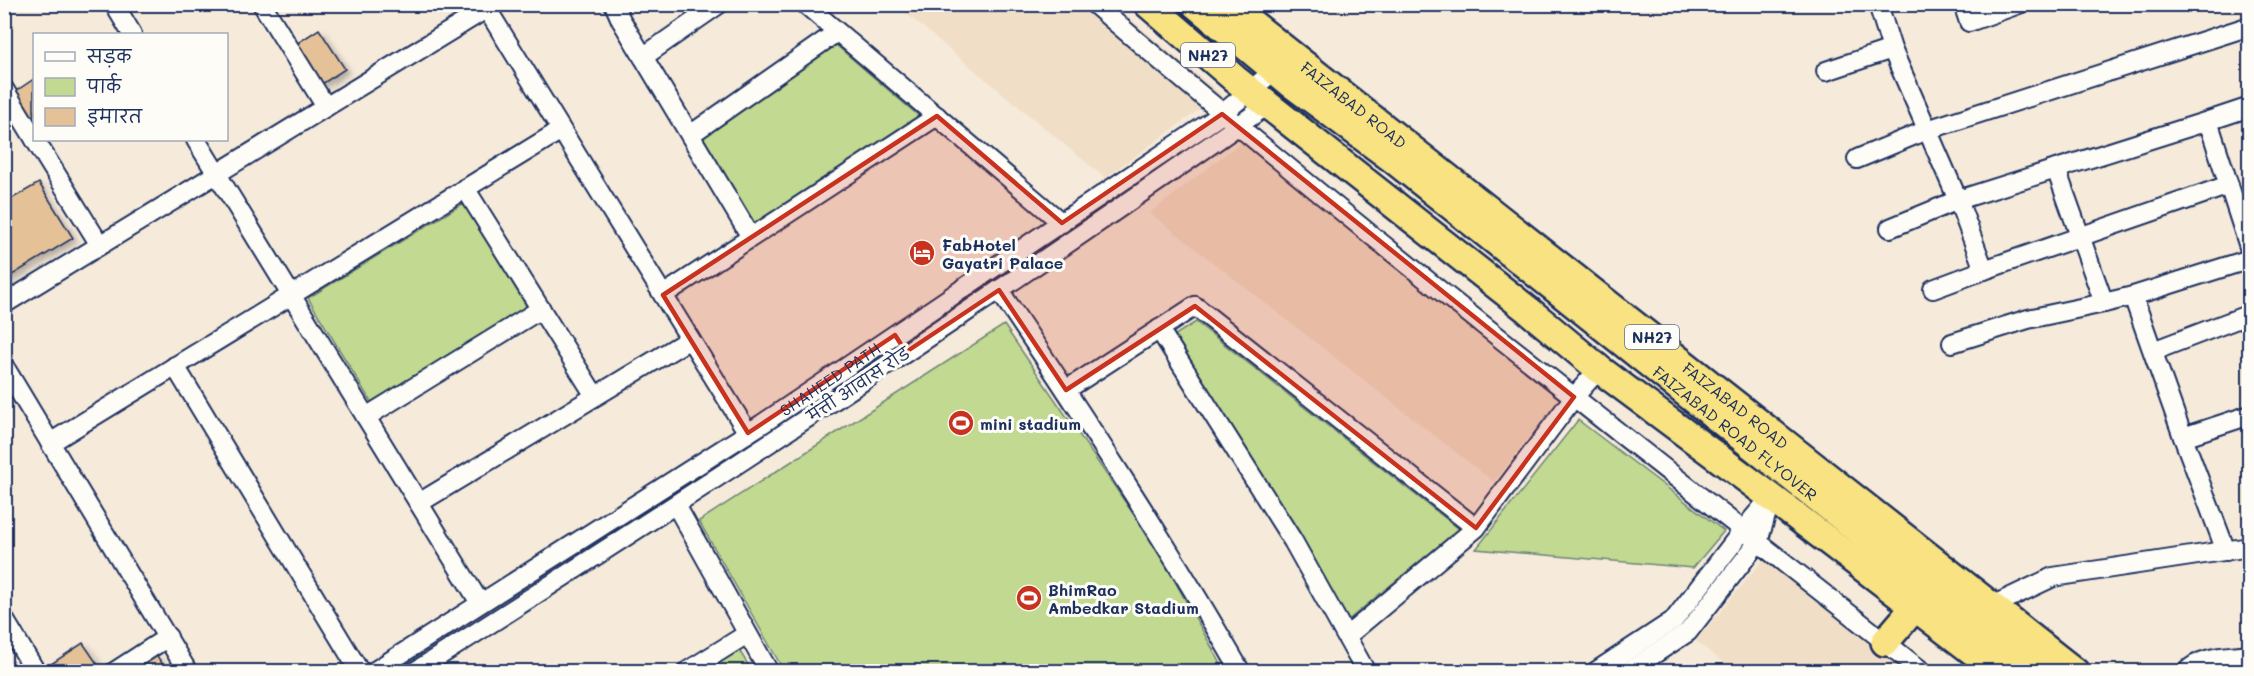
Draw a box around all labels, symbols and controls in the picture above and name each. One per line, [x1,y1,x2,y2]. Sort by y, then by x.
legend [33,33,228,141]
road number: NH27 [1181,43,1235,67]
text: सड़क [86,44,132,68]
street label: FAIZABAD ROAD [1297,56,1412,152]
text: पार्क [86,73,122,98]
text: इमारत [87,104,143,128]
place label: FabHotel Gayatri Palace [942,234,1063,273]
hotel icon: FabHotel Gayatri Palace [907,238,937,268]
road number: NH27 [1625,325,1679,349]
street label: SHAHEED PATH [775,337,884,420]
street label: मंत्ती आवास रोड [802,341,914,427]
street label: FAIZABAD ROAD [1679,357,1793,453]
street label: FAIZABAD ROAD FLYOVER [1649,360,1822,505]
sports icon: mini stadium [946,408,976,438]
place label: mini stadium [980,413,1081,434]
place label: BhimRao Ambedkar Stadium [1048,579,1199,618]
sports icon: BhimRao Ambedkar Stadium [1014,583,1044,613]

